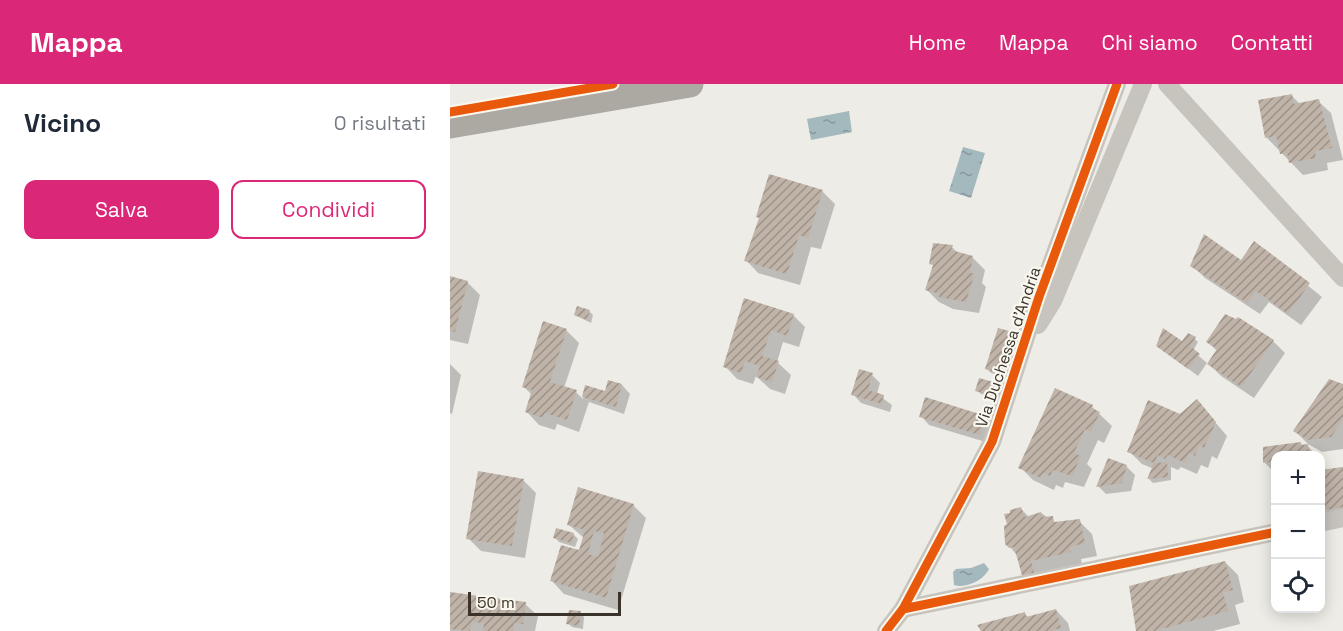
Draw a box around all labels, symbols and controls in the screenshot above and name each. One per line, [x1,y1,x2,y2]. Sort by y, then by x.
text: Mappa [30,24,123,60]
text: Home [909,29,966,56]
text: Mappa [999,29,1068,56]
text: Chi siamo [1101,29,1198,56]
text: Contatti [1231,29,1313,56]
text: Vicino [24,106,101,140]
text: 0 risultati [334,110,426,136]
button: Salva [24,180,219,239]
button: Condividi [231,180,426,239]
street label: Via Duchessa d'Andria [971,264,1045,430]
map controls [1271,451,1325,613]
button: + [1271,451,1325,505]
button: − [1271,505,1325,559]
button: locate [1271,559,1325,613]
scale bar [468,589,621,616]
text: 50 m [477,592,515,613]

